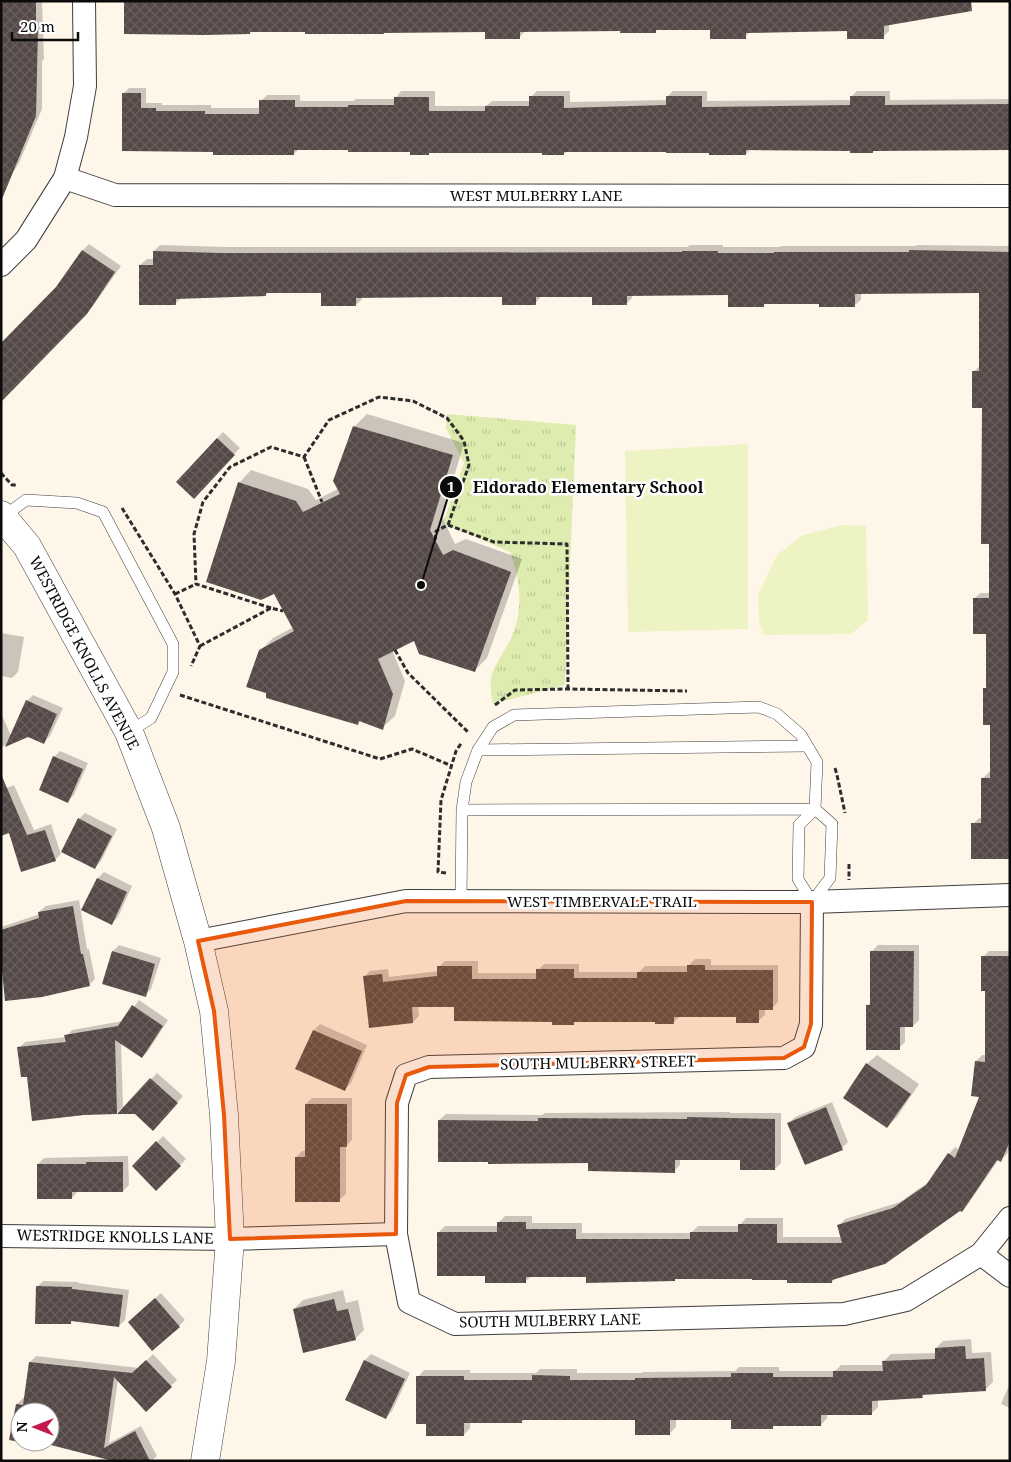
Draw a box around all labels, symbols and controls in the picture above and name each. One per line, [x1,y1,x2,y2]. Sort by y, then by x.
scale bar [12,10,79,42]
text: 20 m [20,16,55,36]
street label: WEST MULBERRY LANE [450,185,622,205]
callout: Eldorado Elementary School [438,472,714,503]
text: 1 [447,476,455,496]
text: Eldorado Elementary School [473,476,704,498]
street label: WESTRIDGE KNOLLS AVENUE [25,552,145,753]
street label: WEST TIMBERVALE TRAIL [507,891,697,911]
street label: SOUTH MULBERRY STREET [500,1050,696,1074]
street label: WESTRIDGE KNOLLS LANE [16,1224,214,1248]
street label: SOUTH MULBERRY LANE [459,1308,641,1332]
north arrow [10,1402,60,1452]
text: N [12,1421,31,1433]

